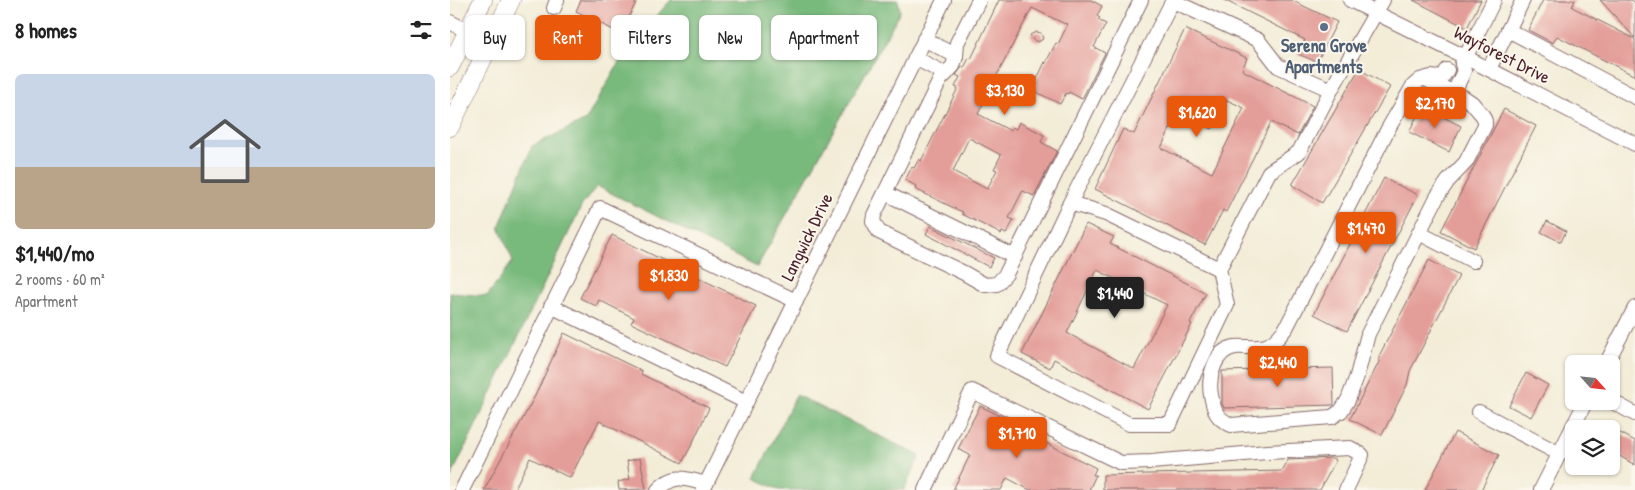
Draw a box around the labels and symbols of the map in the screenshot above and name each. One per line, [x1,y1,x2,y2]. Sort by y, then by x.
street label: Wayforest Drive [1450,20,1555,89]
marker: Serena Grove Apartments [1318,21,1330,33]
place label: Serena Grove Apartments [1281,33,1368,80]
pin: $3,130 [964,74,1046,116]
pin: $2,170 [1394,86,1476,129]
pin: $1,620 [1156,96,1238,138]
street label: Langwick Drive [775,189,839,285]
pin: $1,470 [1325,212,1407,254]
pin: $1,830 [628,258,710,301]
pin: $1,440 [1074,276,1156,319]
pin: $2,440 [1237,346,1319,388]
north arrow [1565,355,1620,410]
pin: $1,710 [976,416,1058,459]

